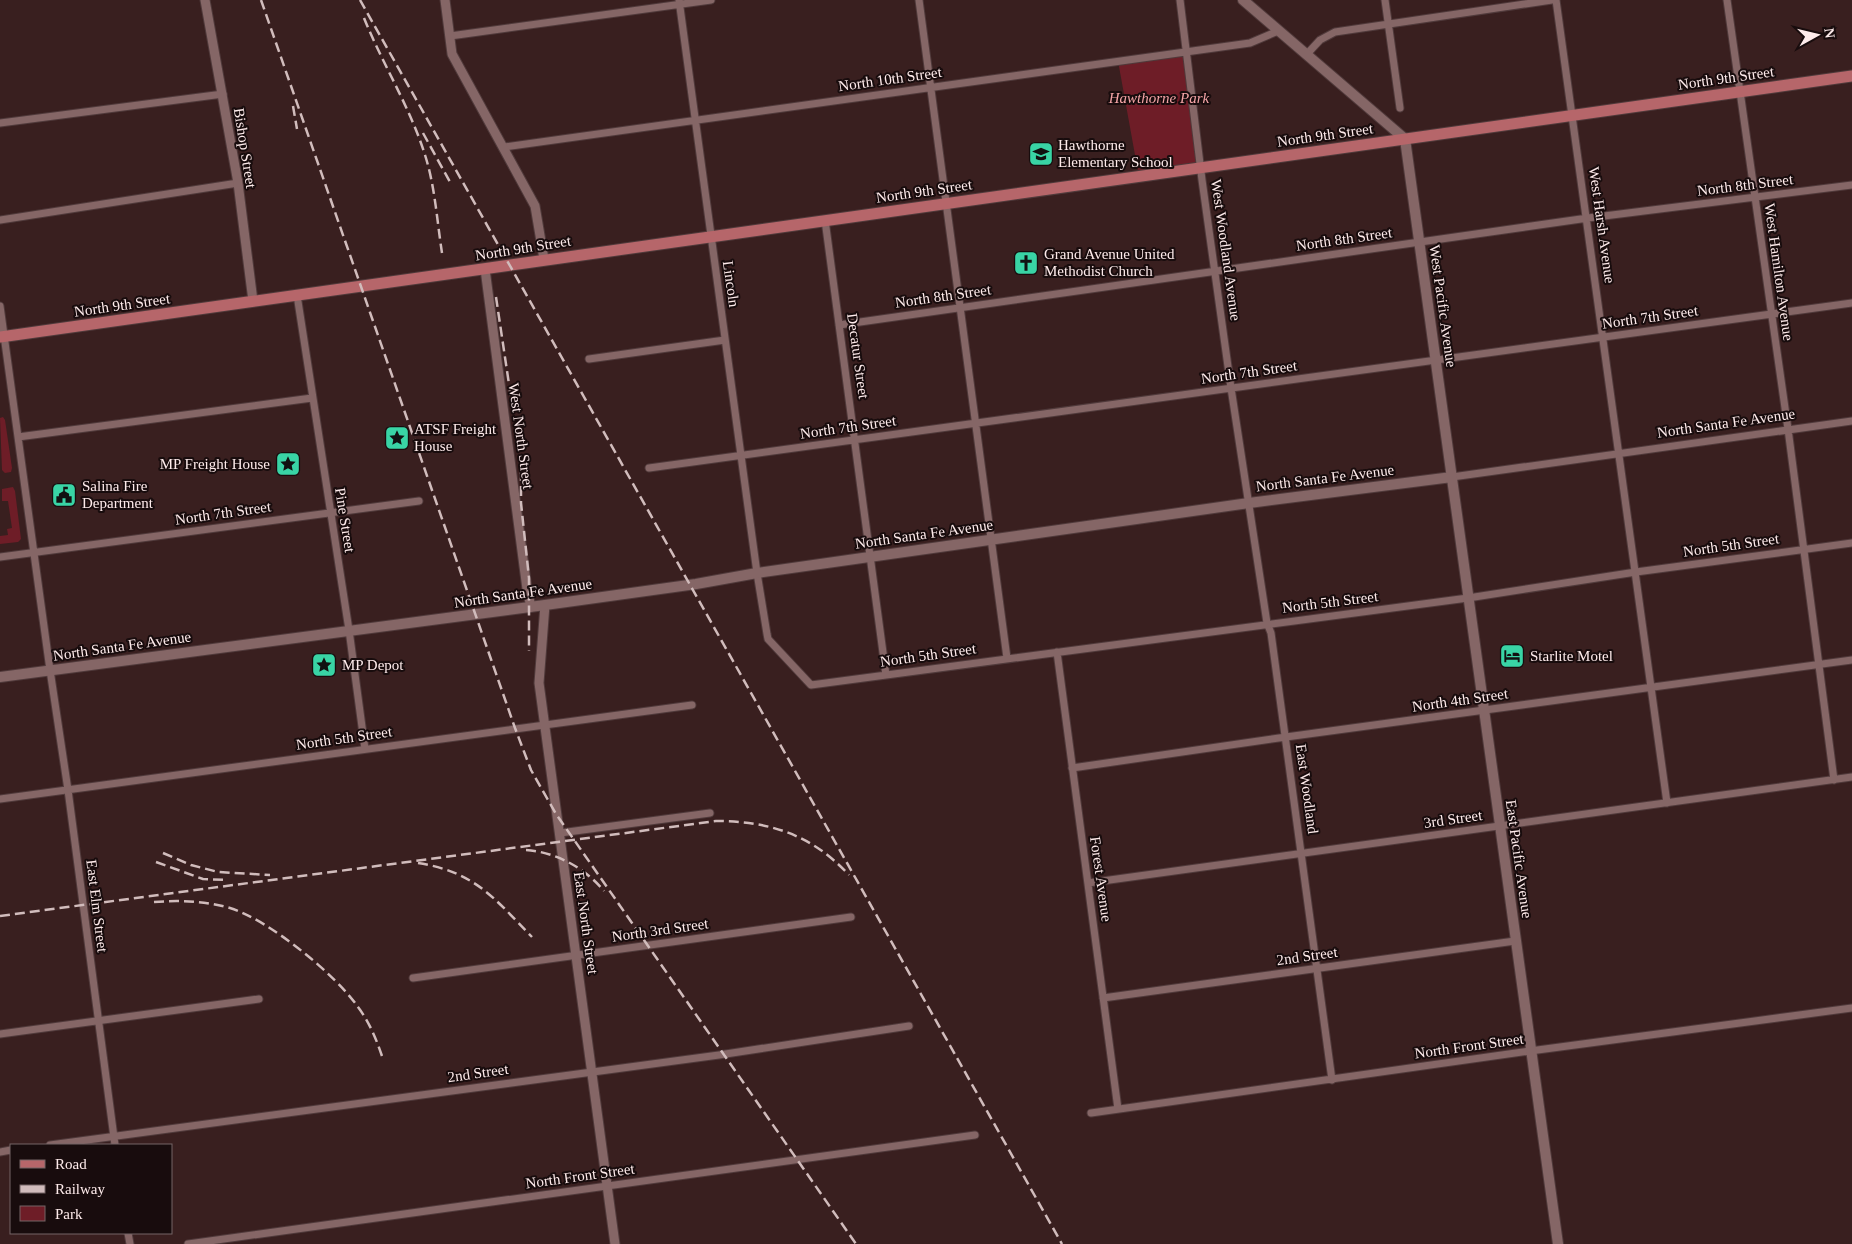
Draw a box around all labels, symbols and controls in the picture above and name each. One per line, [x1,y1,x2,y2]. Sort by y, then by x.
north arrow [1792,10,1842,60]
text: N [1821,27,1838,39]
street label: North 9th Street [1677,63,1776,93]
street label: North 10th Street [837,64,944,94]
park label: Hawthorne Park [1108,90,1210,106]
street label: Bishop Street [231,107,259,190]
street label: North 9th Street [1276,120,1375,150]
place label: Hawthorne Elementary School [1058,137,1173,170]
school or university icon: Hawthorne Elementary School [1028,141,1054,167]
street label: West Harsh Avenue [1586,166,1618,285]
street label: North 8th Street [1696,171,1795,199]
street label: North 9th Street [875,176,974,206]
street label: West Woodland Avenue [1208,178,1244,322]
street label: West Hamilton Avenue [1761,202,1797,342]
street label: North 8th Street [1295,224,1394,254]
street label: North 9th Street [474,232,573,263]
street label: West Pacific Avenue [1426,244,1460,369]
place label: Grand Avenue United Methodist Church [1044,246,1175,279]
church icon: Grand Avenue United Methodist Church [1013,250,1039,276]
street label: Lincoln [720,260,742,309]
street label: North 8th Street [894,281,993,311]
street label: North 9th Street [73,290,172,320]
street label: North 7th Street [1601,302,1700,332]
street label: Decatur Street [844,312,872,401]
street label: North 7th Street [1200,357,1299,387]
street label: West North Street [506,382,536,491]
street label: North Santa Fe Avenue [1656,405,1796,441]
street label: North 7th Street [799,412,898,442]
place label: ATSF Freight House [414,421,497,454]
place icon: ATSF Freight House [384,425,410,451]
place icon: MP Freight House [275,451,301,477]
place label: MP Freight House [160,456,270,472]
street label: North Santa Fe Avenue [1255,462,1395,494]
place label: Salina Fire Department [82,478,154,511]
public building icon: Salina Fire Department [51,482,77,508]
street label: Pine Street [332,486,358,554]
street label: North 7th Street [174,498,273,528]
street label: North Santa Fe Avenue [854,516,994,552]
street label: North 5th Street [1682,530,1781,560]
street label: North Santa Fe Avenue [453,575,593,611]
street label: North 5th Street [1281,588,1380,616]
street label: North Santa Fe Avenue [52,628,192,664]
street label: North 5th Street [879,640,978,670]
hotel icon: Starlite Motel [1499,643,1525,669]
place label: Starlite Motel [1530,648,1613,664]
place icon: MP Depot [311,652,337,678]
place label: MP Depot [342,657,404,673]
street label: North 4th Street [1411,685,1510,715]
street label: North 5th Street [295,723,394,753]
street label: East Woodland [1293,743,1321,835]
street label: East Pacific Avenue [1503,799,1535,920]
street label: 3rd Street [1423,807,1484,831]
street label: Forest Avenue [1087,835,1115,923]
street label: East Elm Street [83,859,111,954]
street label: East North Street [571,871,601,976]
street label: North 3rd Street [611,915,710,945]
street label: 2nd Street [1276,944,1339,968]
street label: North Front Street [1413,1030,1525,1062]
street label: 2nd Street [447,1061,510,1085]
legend [10,1144,172,1234]
text: Road [55,1156,87,1172]
street label: North Front Street [524,1160,636,1192]
text: Railway [55,1181,105,1197]
text: Park [55,1206,83,1222]

